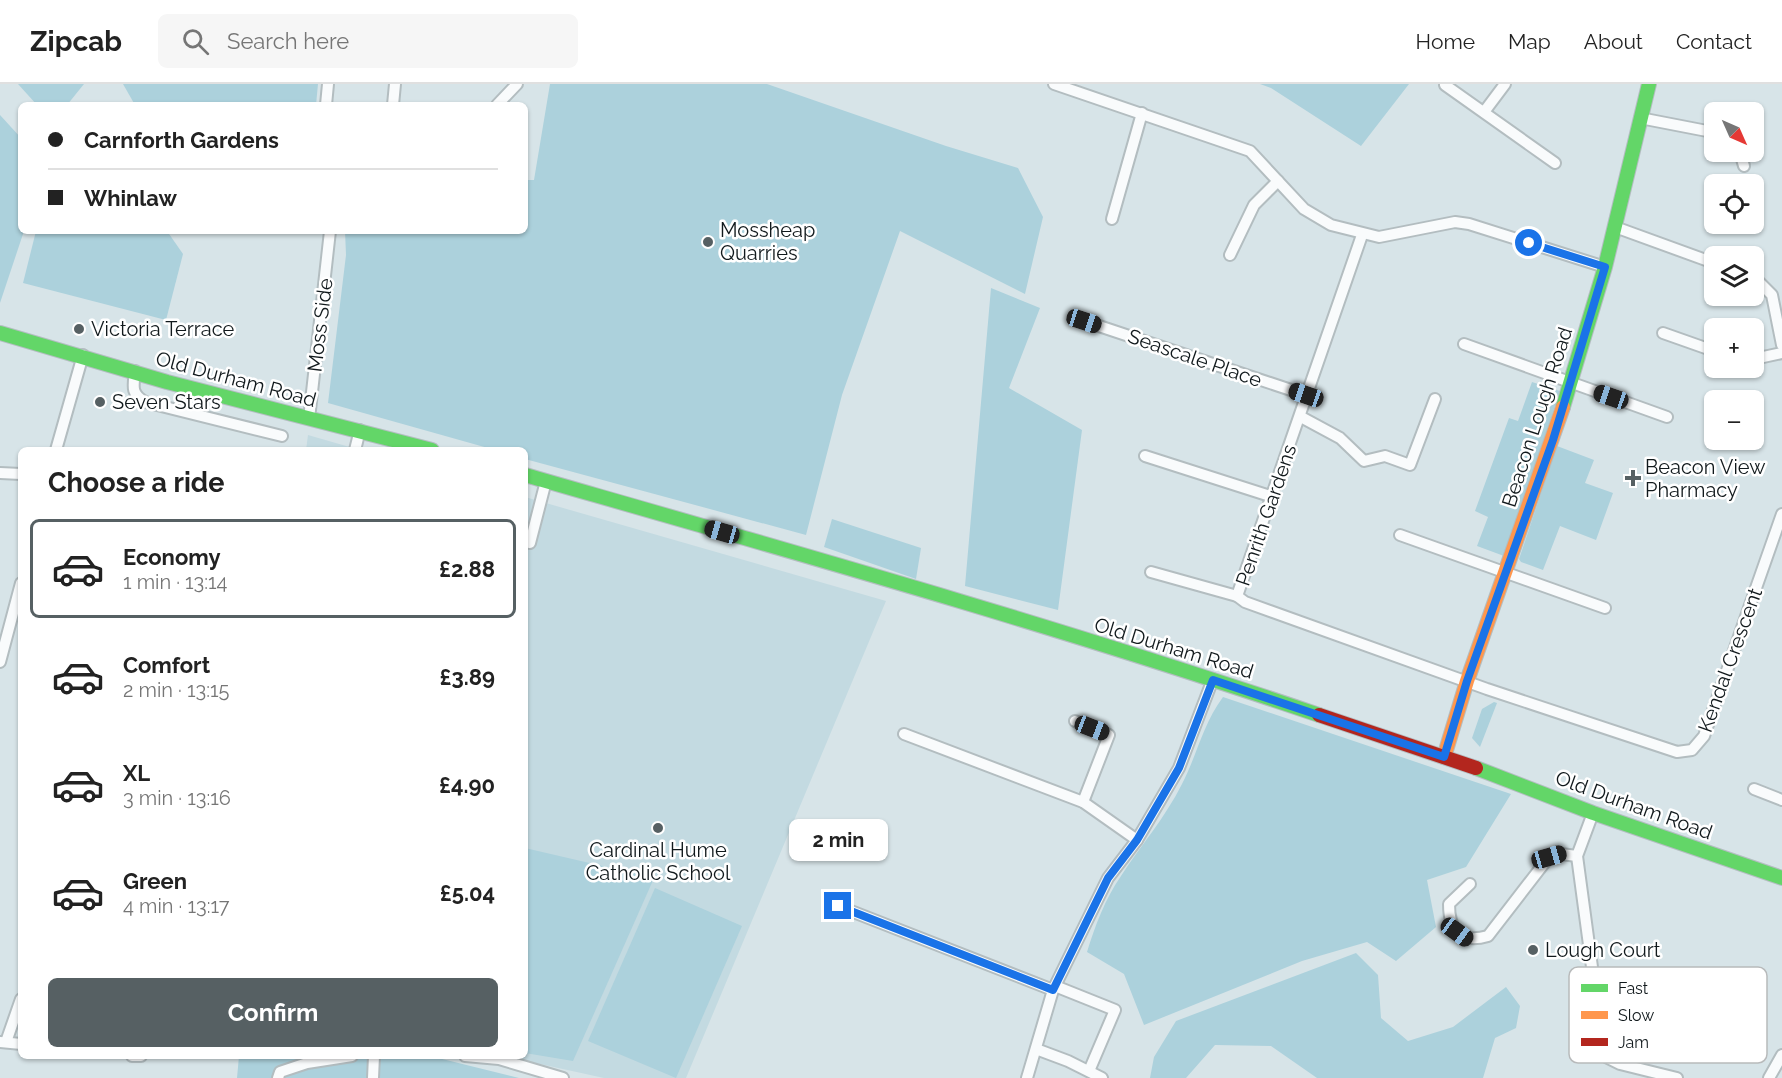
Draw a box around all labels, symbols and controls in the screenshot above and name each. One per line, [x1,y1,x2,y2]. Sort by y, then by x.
search box [158,14,578,68]
text: Zipcab [30,25,122,58]
icon: search [179,25,212,58]
text: Search here [227,28,349,54]
text: Home [1416,29,1475,54]
text: Map [1508,29,1551,54]
text: About [1584,29,1643,54]
text: Contact [1676,29,1752,54]
north arrow [1704,102,1764,162]
map controls [1704,102,1764,450]
text: Carnforth Gardens [84,127,279,153]
button: locate [1704,174,1764,234]
text: Whinlaw [84,185,177,211]
place label: Mossheap Quarries [720,218,815,265]
route start [1515,229,1542,256]
marker: Mossheap Quarries [701,235,715,249]
button: layers [1704,246,1764,306]
street label: Moss Side [302,276,338,373]
car [1064,307,1104,335]
place label: Victoria Terrace [91,317,235,341]
button: + [1704,318,1764,378]
marker: Victoria Terrace [72,322,86,336]
street label: Seascale Place [1125,324,1265,392]
street label: Beacon Lough Road [1497,324,1577,510]
street label: Old Durham Road [153,346,319,412]
car [1286,381,1326,409]
car [1591,383,1631,411]
place label: Seven Stars [112,390,221,414]
button: − [1704,390,1764,450]
marker: Seven Stars [93,395,107,409]
street label: Penrith Gardens [1231,441,1301,589]
place label: Beacon View Pharmacy [1645,455,1765,502]
text: Choose a ride [48,467,224,498]
marker: Beacon View Pharmacy [1626,471,1640,485]
car [702,518,742,546]
icon: car [51,542,105,596]
text: Economy [123,544,221,570]
text: £2.88 [439,556,495,582]
text: 1 min · 13:14 [123,570,228,594]
street label: Kendal Crescent [1693,584,1767,735]
street label: Old Durham Road [1091,612,1257,684]
icon: car [51,650,105,704]
text: Comfort [123,652,210,678]
text: £3.89 [440,664,495,690]
text: 2 min · 13:15 [123,678,229,702]
car [1072,713,1112,743]
icon: car [51,758,105,812]
text: XL [123,760,150,786]
street label: Old Durham Road [1552,765,1716,845]
text: £4.90 [439,772,495,798]
text: 3 min · 13:16 [123,786,231,810]
callout: 2 min [788,819,888,861]
marker: Cardinal Hume Catholic School [651,821,665,835]
text: 2 min [813,828,864,852]
place label: Cardinal Hume Catholic School [586,838,731,885]
car [1529,843,1569,871]
icon: car [51,866,105,920]
text: Green [123,868,187,894]
text: £5.04 [440,880,495,906]
route end [824,892,851,919]
text: 4 min · 13:17 [123,894,230,918]
car [1437,914,1477,950]
place label: Lough Court [1545,938,1661,962]
marker: Lough Court [1526,943,1540,957]
legend [1569,967,1767,1063]
button: Confirm [48,978,498,1047]
text: Fast [1618,979,1649,998]
text: Slow [1618,1006,1654,1025]
text: Jam [1618,1033,1649,1052]

